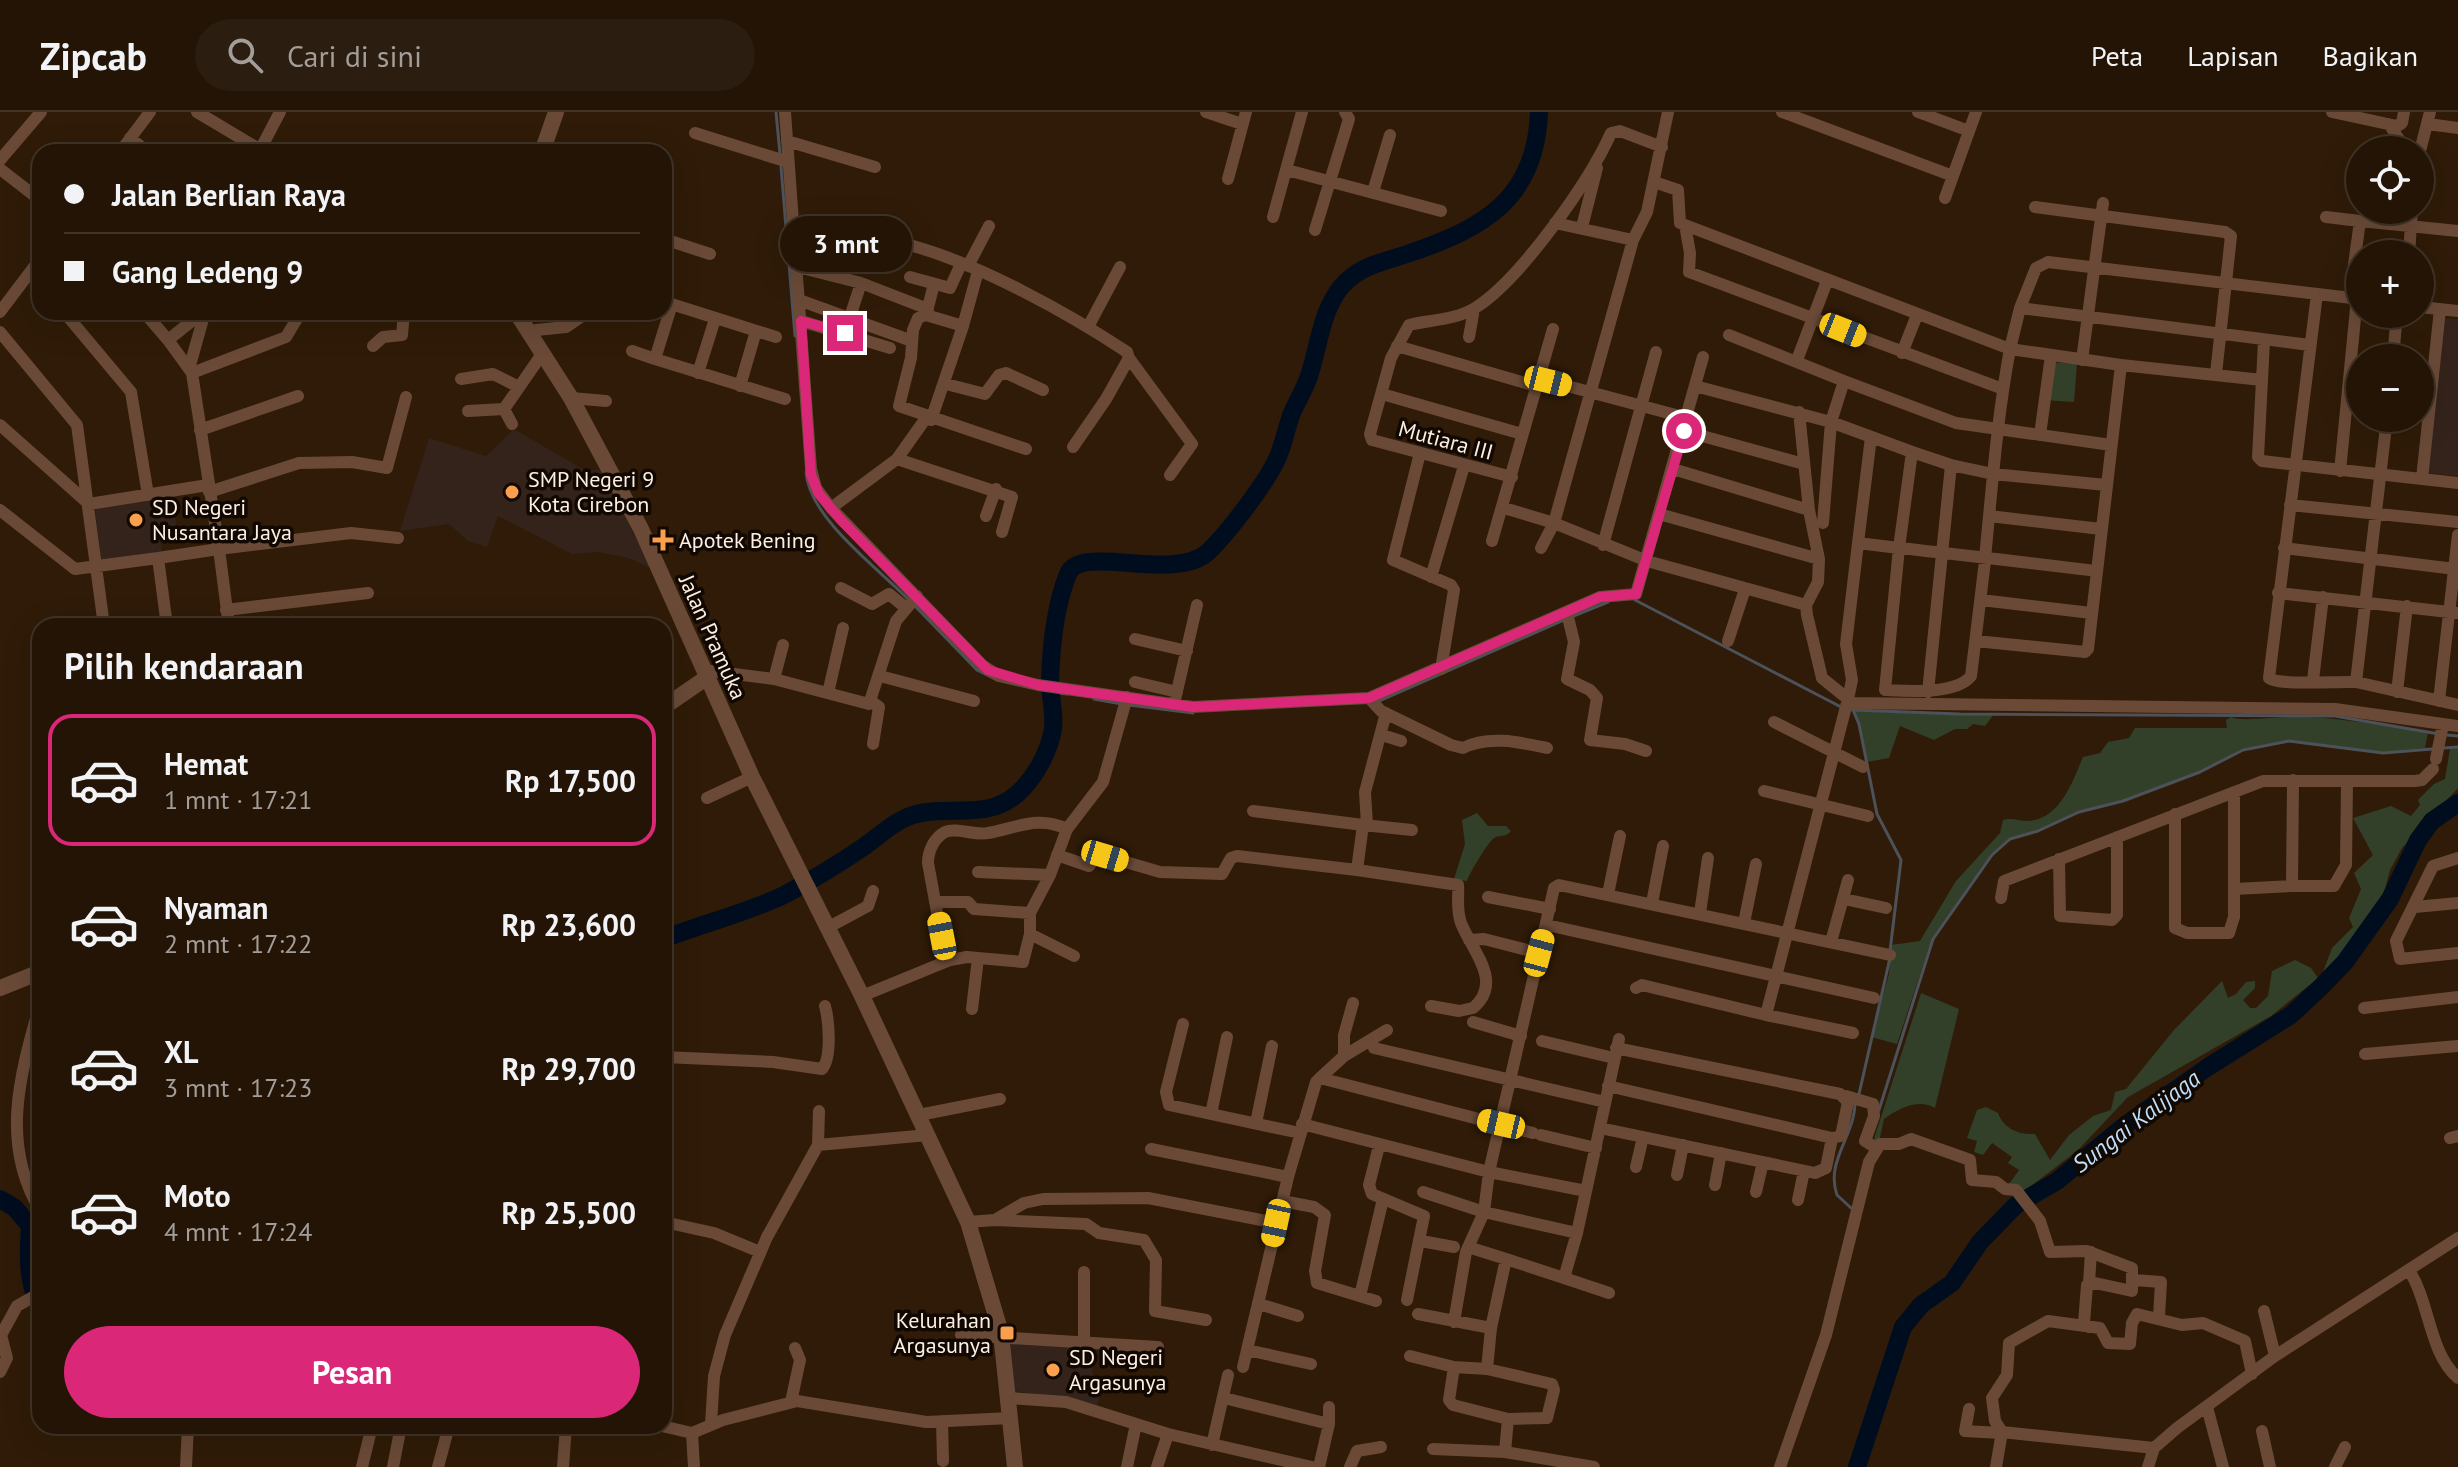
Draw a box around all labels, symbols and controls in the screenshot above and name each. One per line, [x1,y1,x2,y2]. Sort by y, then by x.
search box [195,19,755,91]
text: Zipcab [40,31,147,80]
icon: search [223,33,267,77]
text: Cari di sini [287,36,422,75]
text: Peta [2091,37,2143,74]
text: Lapisan [2187,37,2279,74]
text: Bagikan [2323,37,2418,74]
map controls [2346,136,2434,432]
button: locate [2346,136,2434,224]
text: Jalan Berlian Raya [112,175,346,214]
callout: 3 mnt [779,217,911,273]
text: 3 mnt [813,227,879,260]
button: + [2346,240,2434,328]
text: Gang Ledeng 9 [112,252,303,291]
car [1816,310,1870,350]
route end [827,315,863,351]
button: − [2346,344,2434,432]
car [1522,364,1574,398]
route start [1666,413,1702,449]
street label: Mutiara III [1396,414,1496,466]
place label: SMP Negeri 9 Kota Cirebon [528,465,654,518]
marker: SMP Negeri 9 Kota Cirebon [503,483,521,501]
place label: SD Negeri Nusantara Jaya [152,493,292,546]
marker: SD Negeri Nusantara Jaya [127,511,145,529]
place label: Apotek Bening [679,526,816,554]
marker: Apotek Bening [654,531,672,549]
street label: Jalan Pramuka [673,569,753,704]
text: Pilih kendaraan [64,642,304,689]
icon: car [68,744,140,816]
text: Hemat [164,744,248,783]
text: Rp 17,500 [505,761,636,800]
text: 1 mnt · 17:21 [164,783,312,816]
car [1079,838,1131,874]
icon: car [68,888,140,960]
text: Nyaman [164,888,268,927]
text: Rp 23,600 [502,905,636,944]
car [926,910,958,962]
text: 2 mnt · 17:22 [164,927,312,960]
car [1521,927,1557,979]
icon: car [68,1032,140,1104]
text: XL [164,1032,198,1071]
text: Rp 29,700 [502,1049,636,1088]
water label: Sungai Kalijaga [2066,1063,2206,1179]
text: 3 mnt · 17:23 [164,1071,312,1104]
car [1475,1107,1527,1141]
icon: car [68,1176,140,1248]
text: Moto [164,1176,231,1215]
text: Rp 25,500 [502,1193,636,1232]
car [1259,1197,1293,1249]
text: 4 mnt · 17:24 [164,1215,312,1248]
place label: Kelurahan Argasunya [894,1306,991,1359]
marker: Kelurahan Argasunya [998,1324,1016,1342]
button: Pesan [64,1326,640,1418]
place label: SD Negeri Argasunya [1069,1343,1166,1396]
marker: SD Negeri Argasunya [1044,1361,1062,1379]

